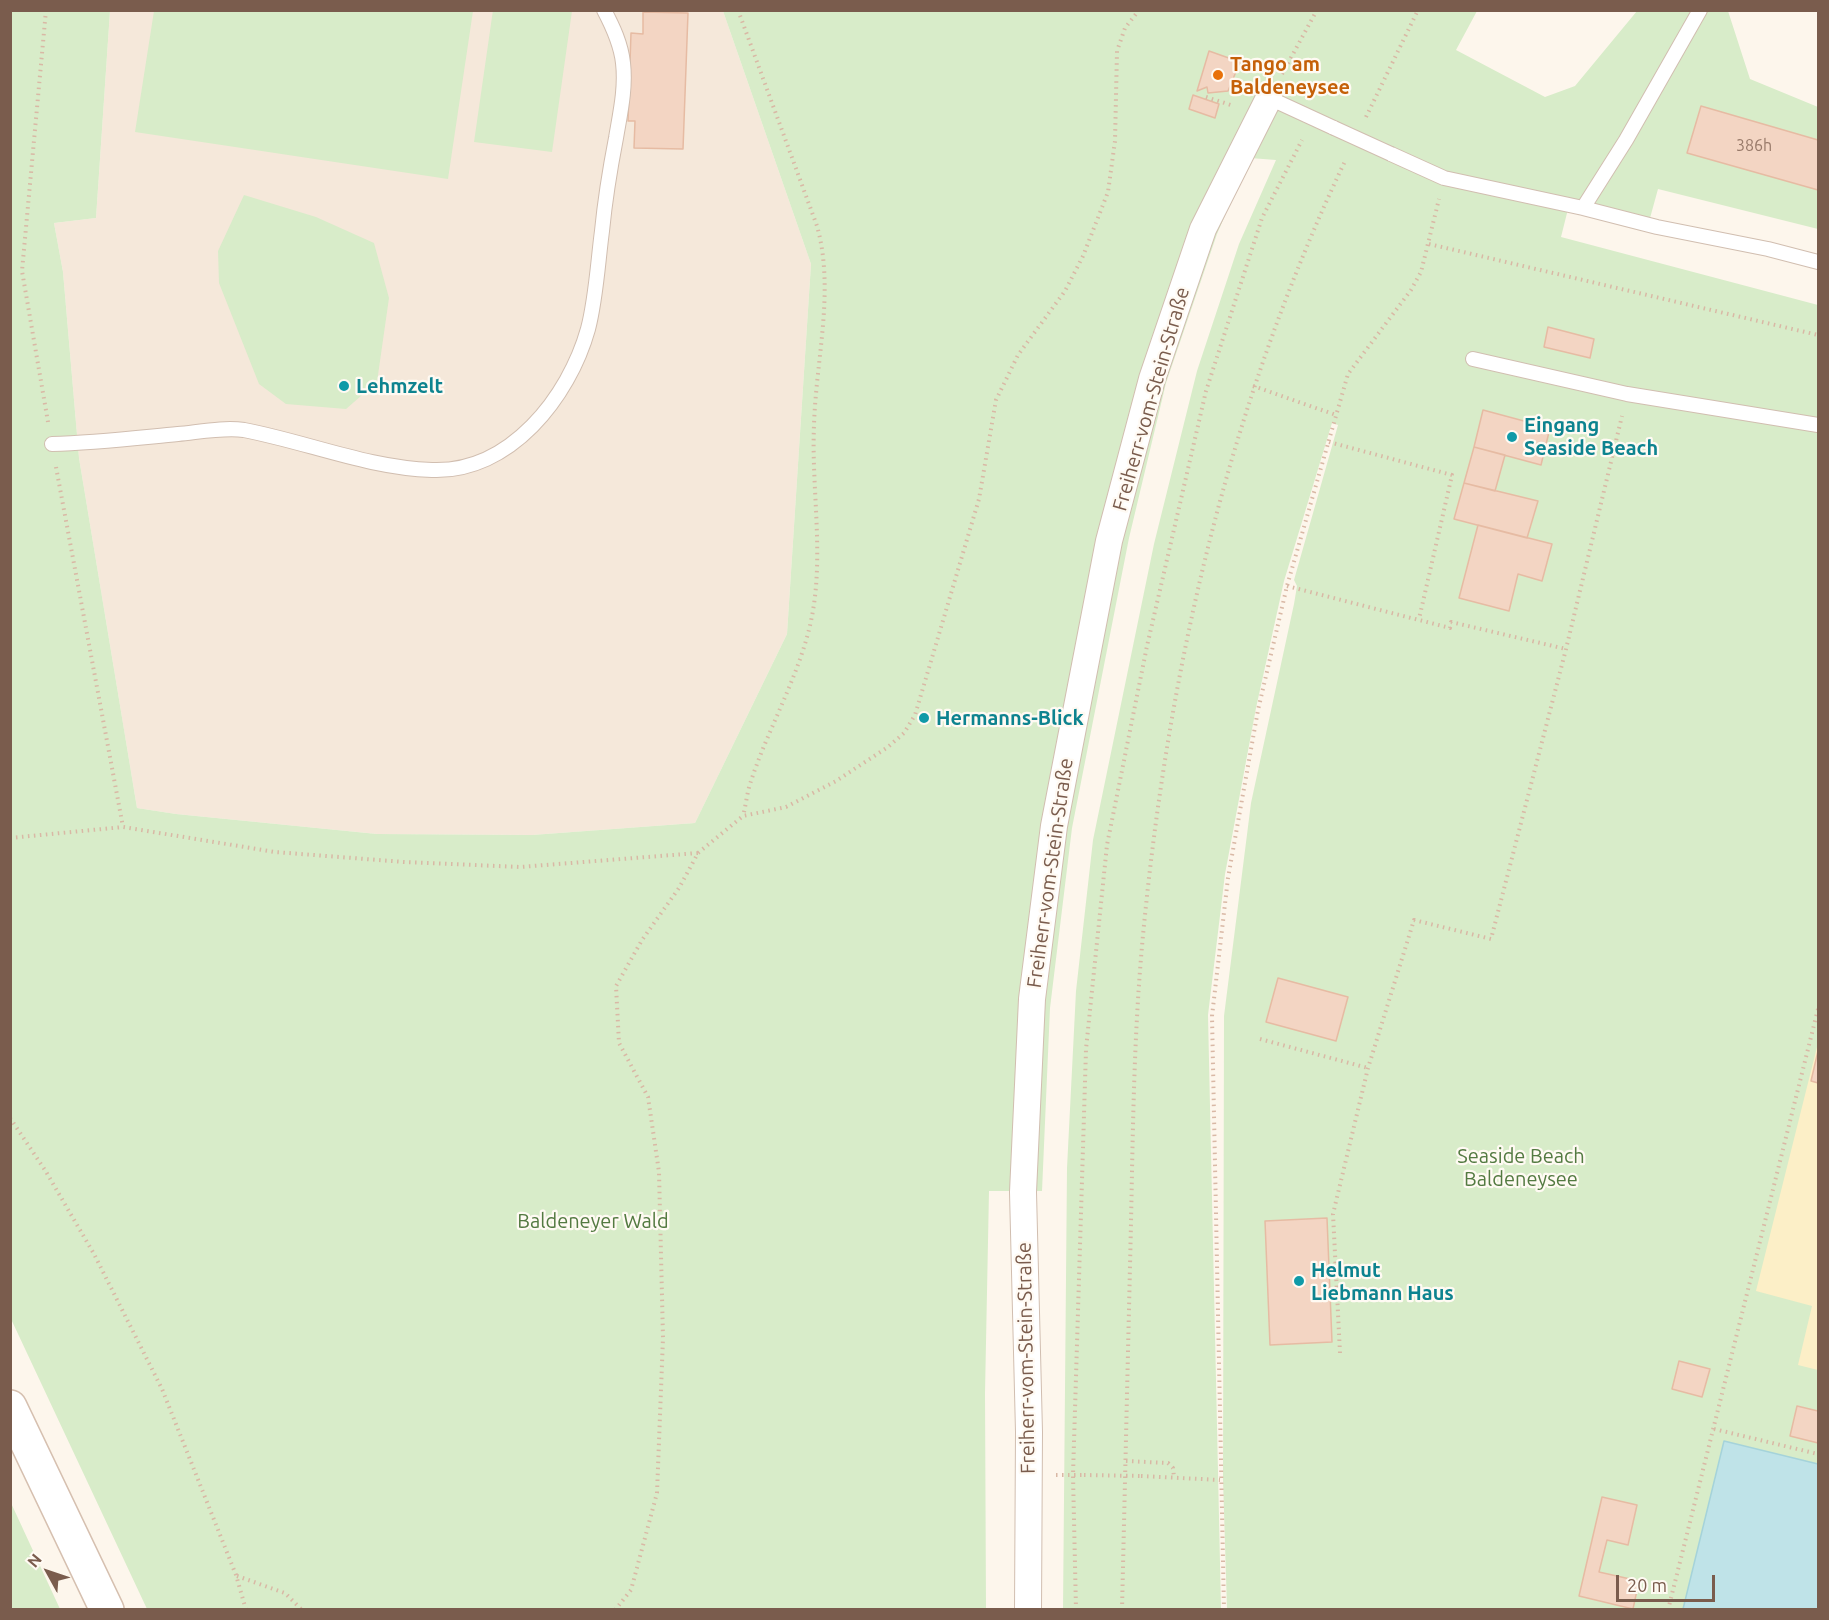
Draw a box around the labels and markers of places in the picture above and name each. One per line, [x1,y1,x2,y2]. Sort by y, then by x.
place label: Tango am Baldeneysee [1230,52,1350,99]
marker: Tango am Baldeneysee [1211,68,1225,82]
place label: Lehmzelt [356,374,443,398]
marker: Lehmzelt [337,379,351,393]
place label: Eingang Seaside Beach [1524,413,1658,460]
marker: Eingang Seaside Beach [1505,430,1519,444]
place label: Hermanns-Blick [936,706,1084,730]
marker: Hermanns-Blick [917,711,931,725]
place label: Helmut Liebmann Haus [1311,1258,1454,1305]
marker: Helmut Liebmann Haus [1292,1274,1306,1288]

